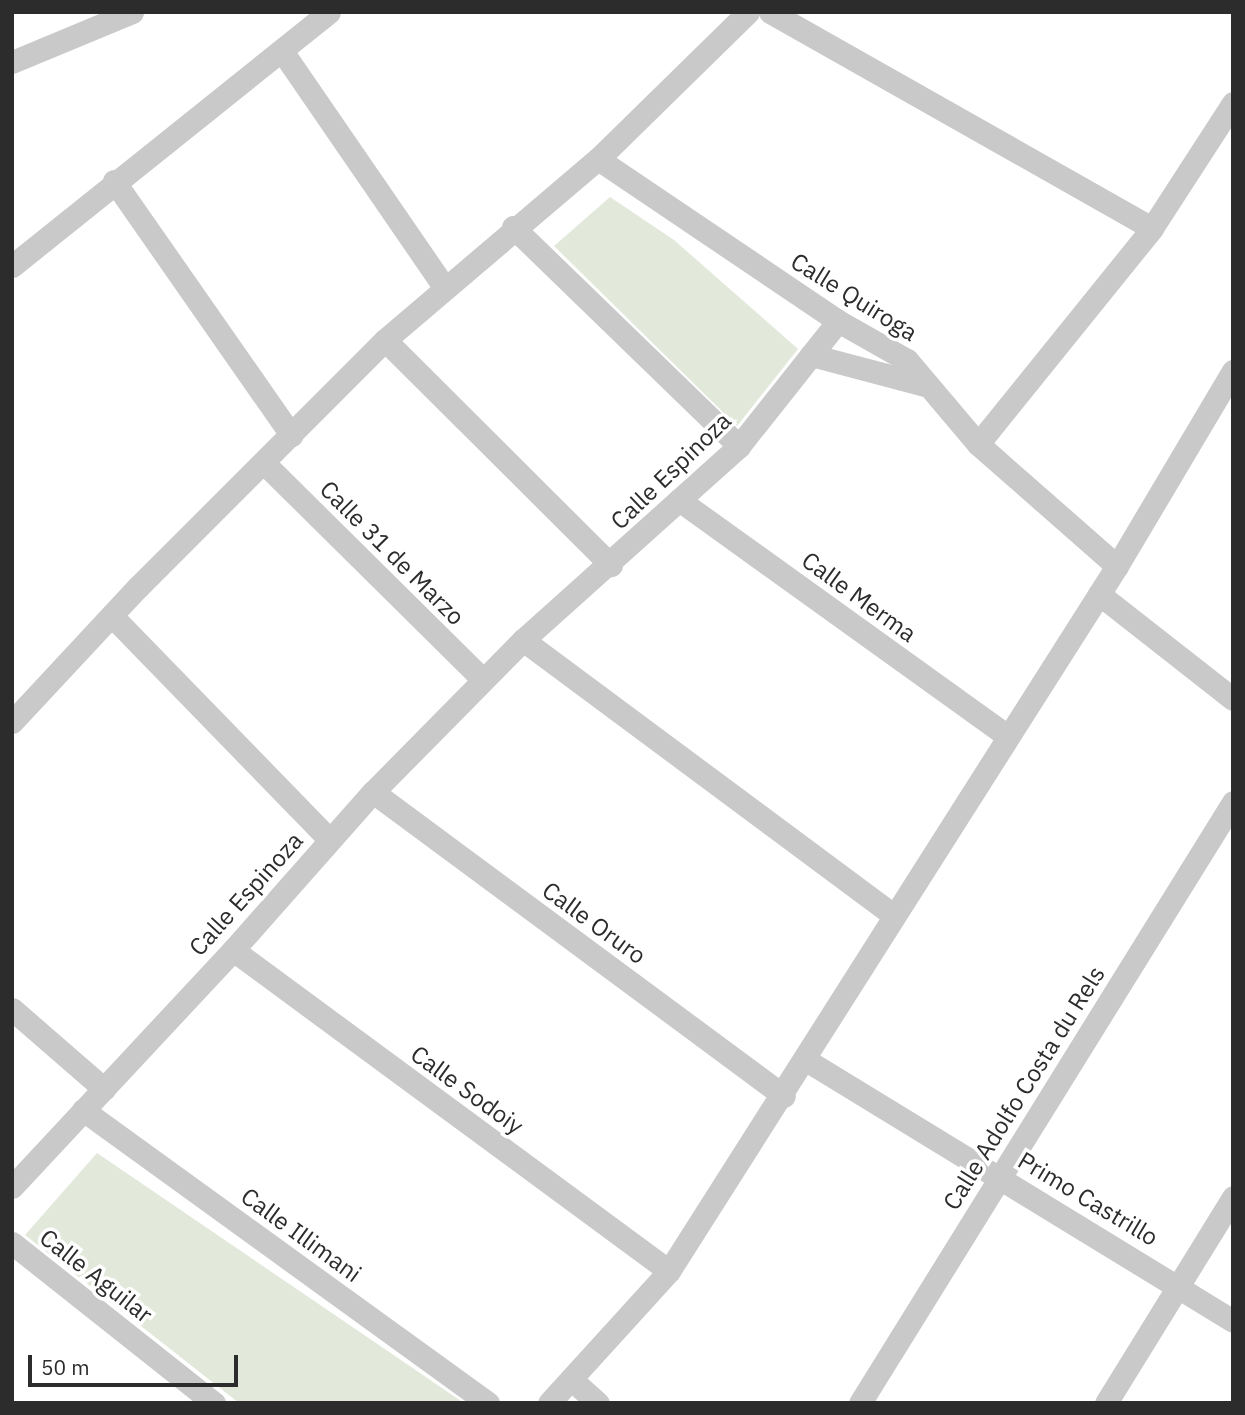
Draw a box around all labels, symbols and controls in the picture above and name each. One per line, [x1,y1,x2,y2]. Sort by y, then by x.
street label: Calle Quiroga [785,247,923,347]
street label: Calle Espinoza [605,406,737,536]
street label: Calle 31 de Marzo [314,475,470,631]
street label: Calle Merma [796,546,922,648]
street label: Calle Espinoza [183,826,309,962]
street label: Calle Oruro [537,876,651,970]
street label: Calle Adolfo Costa du Rels [937,961,1111,1215]
street label: Calle Sodoiy [405,1039,529,1141]
street label: Primo Castrillo [1013,1146,1163,1252]
street label: Calle Illimani [235,1182,367,1288]
street label: Calle Aguilar [34,1223,158,1329]
scale bar [32,1342,242,1386]
text: 50 m [41,1353,90,1381]

